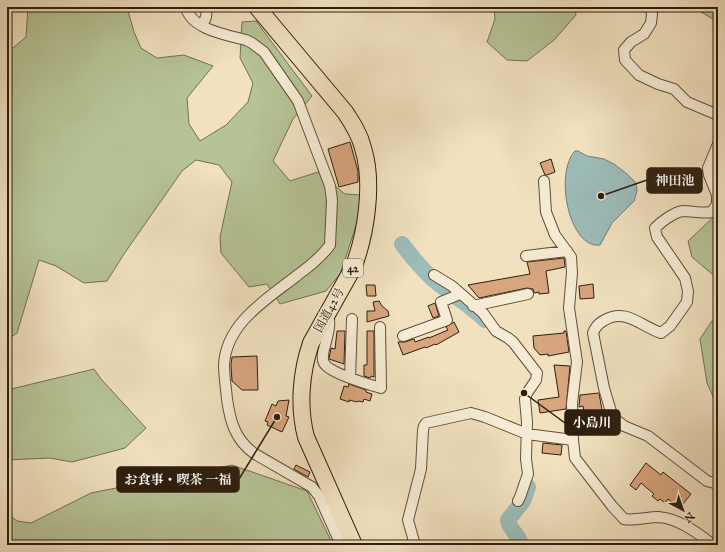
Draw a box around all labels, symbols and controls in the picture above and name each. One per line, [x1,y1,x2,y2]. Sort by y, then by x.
callout: 神田池 [647,168,702,193]
text: 神田池 [655,173,695,189]
road number: 42 [343,259,363,277]
street label: 国道42号 [311,285,347,335]
callout: 小島川 [565,410,620,435]
text: 小島川 [572,415,612,431]
callout: お食事・喫茶 一福 [117,467,239,492]
text: お食事・喫茶 一福 [125,472,231,488]
north arrow [663,490,703,530]
text: N [681,509,697,526]

